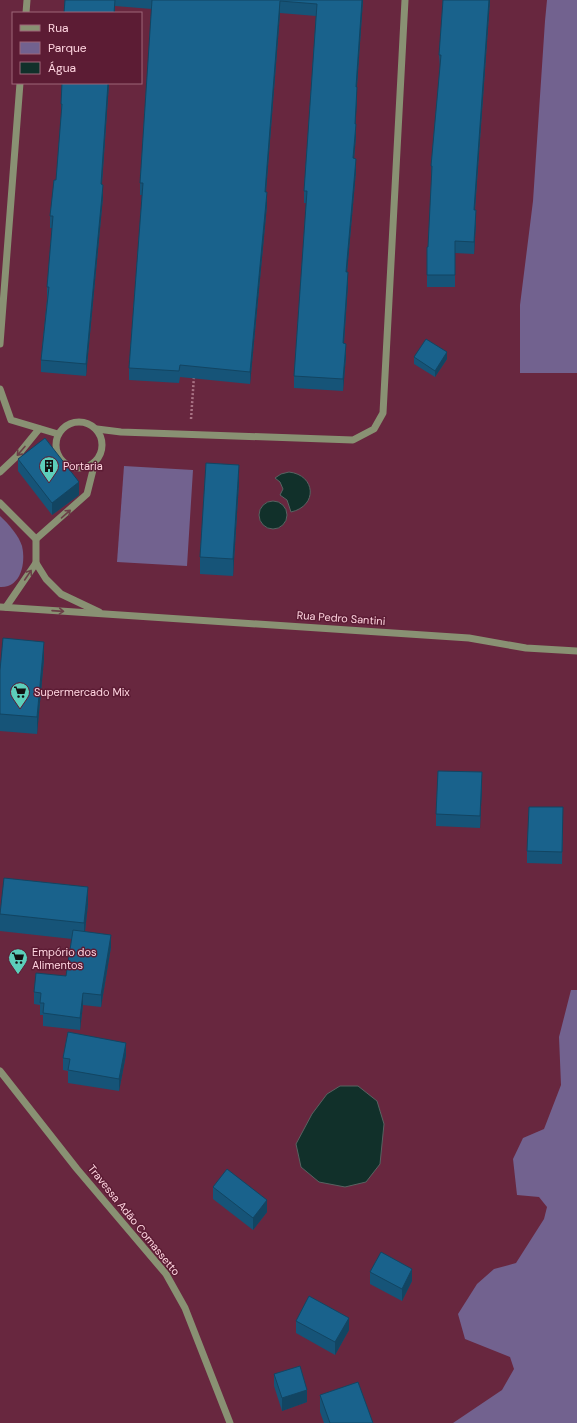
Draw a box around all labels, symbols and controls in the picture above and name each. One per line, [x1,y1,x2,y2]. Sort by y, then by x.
legend [12,12,142,84]
text: Rua [48,20,69,36]
text: Parque [48,40,87,56]
text: Água [48,60,76,76]
one-way arrow [16,446,25,456]
building icon: Portaria [38,455,60,483]
place label: Portaria [63,459,103,473]
one-way arrow [61,510,71,519]
one-way arrow [24,570,32,581]
one-way arrow [51,607,64,614]
street label: Rua Pedro Santini [296,608,386,628]
supermarket icon: Supermercado Mix [9,681,31,709]
place label: Supermercado Mix [34,685,130,699]
place label: Empório dos Alimentos [32,945,97,972]
supermarket icon: Empório dos Alimentos [7,947,29,975]
street label: Travessa Adão Comassetto [85,1162,183,1278]

